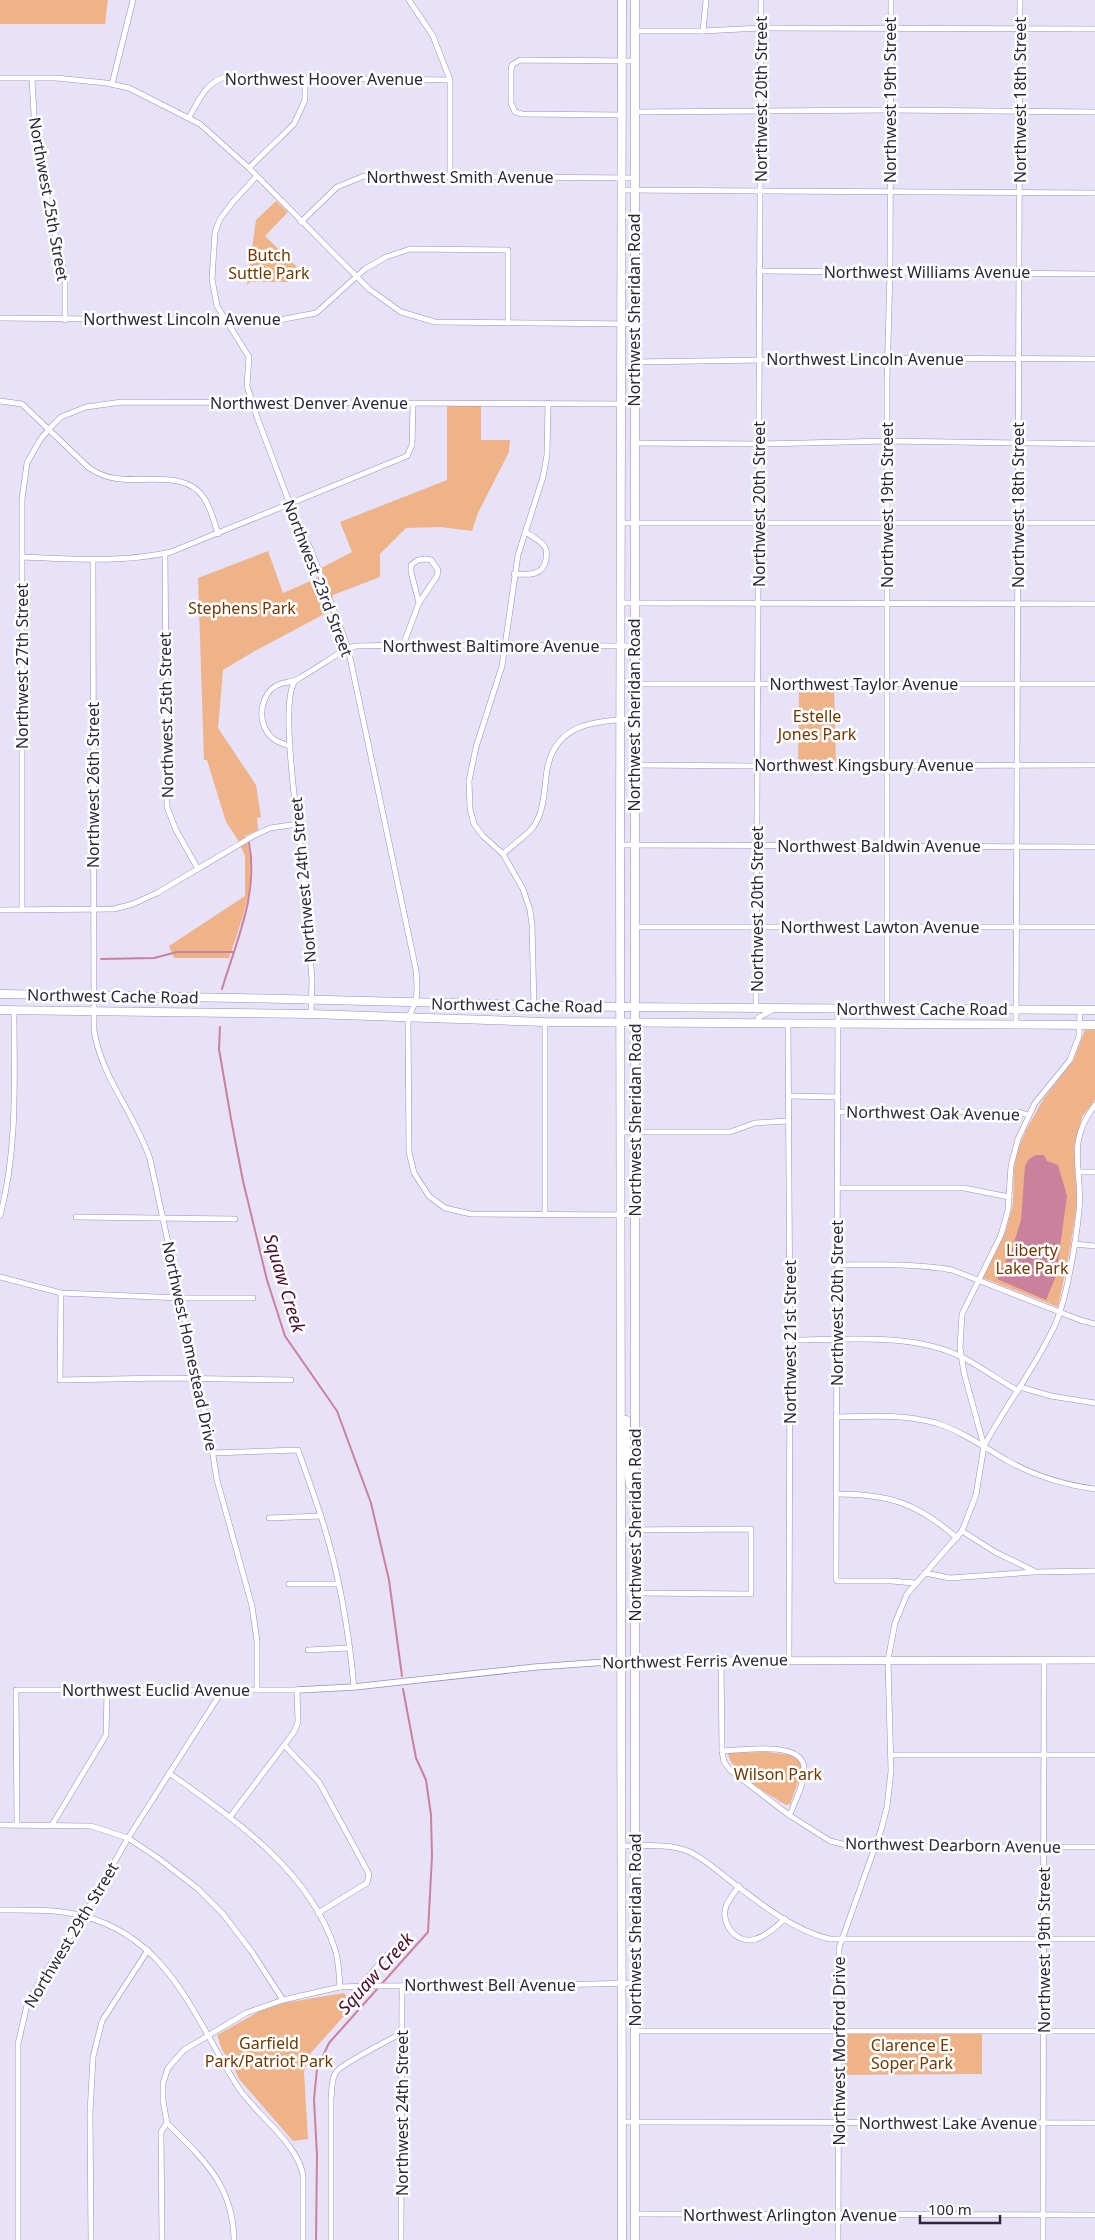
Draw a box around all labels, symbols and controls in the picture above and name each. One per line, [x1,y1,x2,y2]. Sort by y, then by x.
street label: Northwest 20th Street [750,16,772,182]
street label: Northwest 19th Street [879,17,901,183]
street label: Northwest 18th Street [1009,17,1031,183]
street label: Northwest Hoover Avenue [225,68,423,90]
street label: Northwest 25th Street [24,115,74,283]
street label: Northwest Smith Avenue [366,166,554,188]
street label: Northwest Sheridan Road [623,213,645,407]
park label: Butch Suttle Park [228,244,310,284]
street label: Northwest Williams Avenue [824,261,1030,283]
street label: Northwest Lincoln Avenue [83,308,281,330]
street label: Northwest Lincoln Avenue [766,348,964,370]
street label: Northwest Denver Avenue [210,392,408,414]
street label: Northwest 20th Street [748,421,770,587]
street label: Northwest 19th Street [876,422,898,588]
street label: Northwest 18th Street [1007,422,1029,588]
street label: Northwest 23rd Street [278,496,358,660]
street label: Northwest 27th Street [11,583,33,749]
park label: Stephens Park [188,597,296,619]
street label: Northwest Sheridan Road [623,618,645,812]
street label: Northwest 25th Street [154,632,178,798]
street label: Northwest Baltimore Avenue [382,635,600,657]
street label: Northwest Taylor Avenue [770,673,958,695]
street label: Northwest 26th Street [82,702,104,868]
park label: Estelle Jones Park [776,705,857,745]
street label: Northwest Kingsbury Avenue [754,754,974,776]
street label: Northwest 24th Street [285,796,321,964]
street label: Northwest 20th Street [746,826,768,992]
street label: Northwest Baldwin Avenue [777,835,981,857]
street label: Northwest Lawton Avenue [781,916,979,938]
street label: Northwest Cache Road [27,984,199,1008]
street label: Northwest Cache Road [431,993,603,1017]
street label: Northwest Cache Road [836,998,1008,1020]
street label: Northwest Sheridan Road [624,1023,646,1217]
street label: Northwest Oak Avenue [846,1100,1020,1126]
street label: Northwest 20th Street [826,1220,848,1386]
water label: Squaw Creek [259,1231,312,1336]
street label: Northwest Homestead Drive [157,1239,223,1453]
park label: Liberty Lake Park [996,1239,1069,1279]
street label: Northwest 21st Street [779,1260,801,1424]
street label: Northwest Sheridan Road [624,1428,646,1622]
street label: Northwest Ferris Avenue [602,1648,788,1674]
street label: Northwest Euclid Avenue [62,1679,250,1701]
park label: Wilson Park [734,1763,823,1785]
street label: Northwest Dearborn Avenue [845,1832,1061,1858]
street label: Northwest Sheridan Road [624,1833,646,2027]
street label: Northwest 29th Street [19,1858,123,2012]
street label: Northwest 19th Street [1033,1867,1055,2033]
water label: Squaw Creek [332,1926,419,2019]
street label: Northwest Morford Drive [828,1956,850,2146]
street label: Northwest Bell Avenue [404,1974,576,1996]
street label: Northwest 24th Street [391,2030,413,2196]
park label: Garfield Park/Patriot Park [205,2032,334,2072]
park label: Clarence E. Soper Park [871,2034,953,2074]
street label: Northwest Lake Avenue [859,2112,1037,2134]
scale bar [920,2192,1000,2224]
text: 100 m [928,2199,972,2219]
street label: Northwest Arlington Avenue [683,2204,897,2226]

